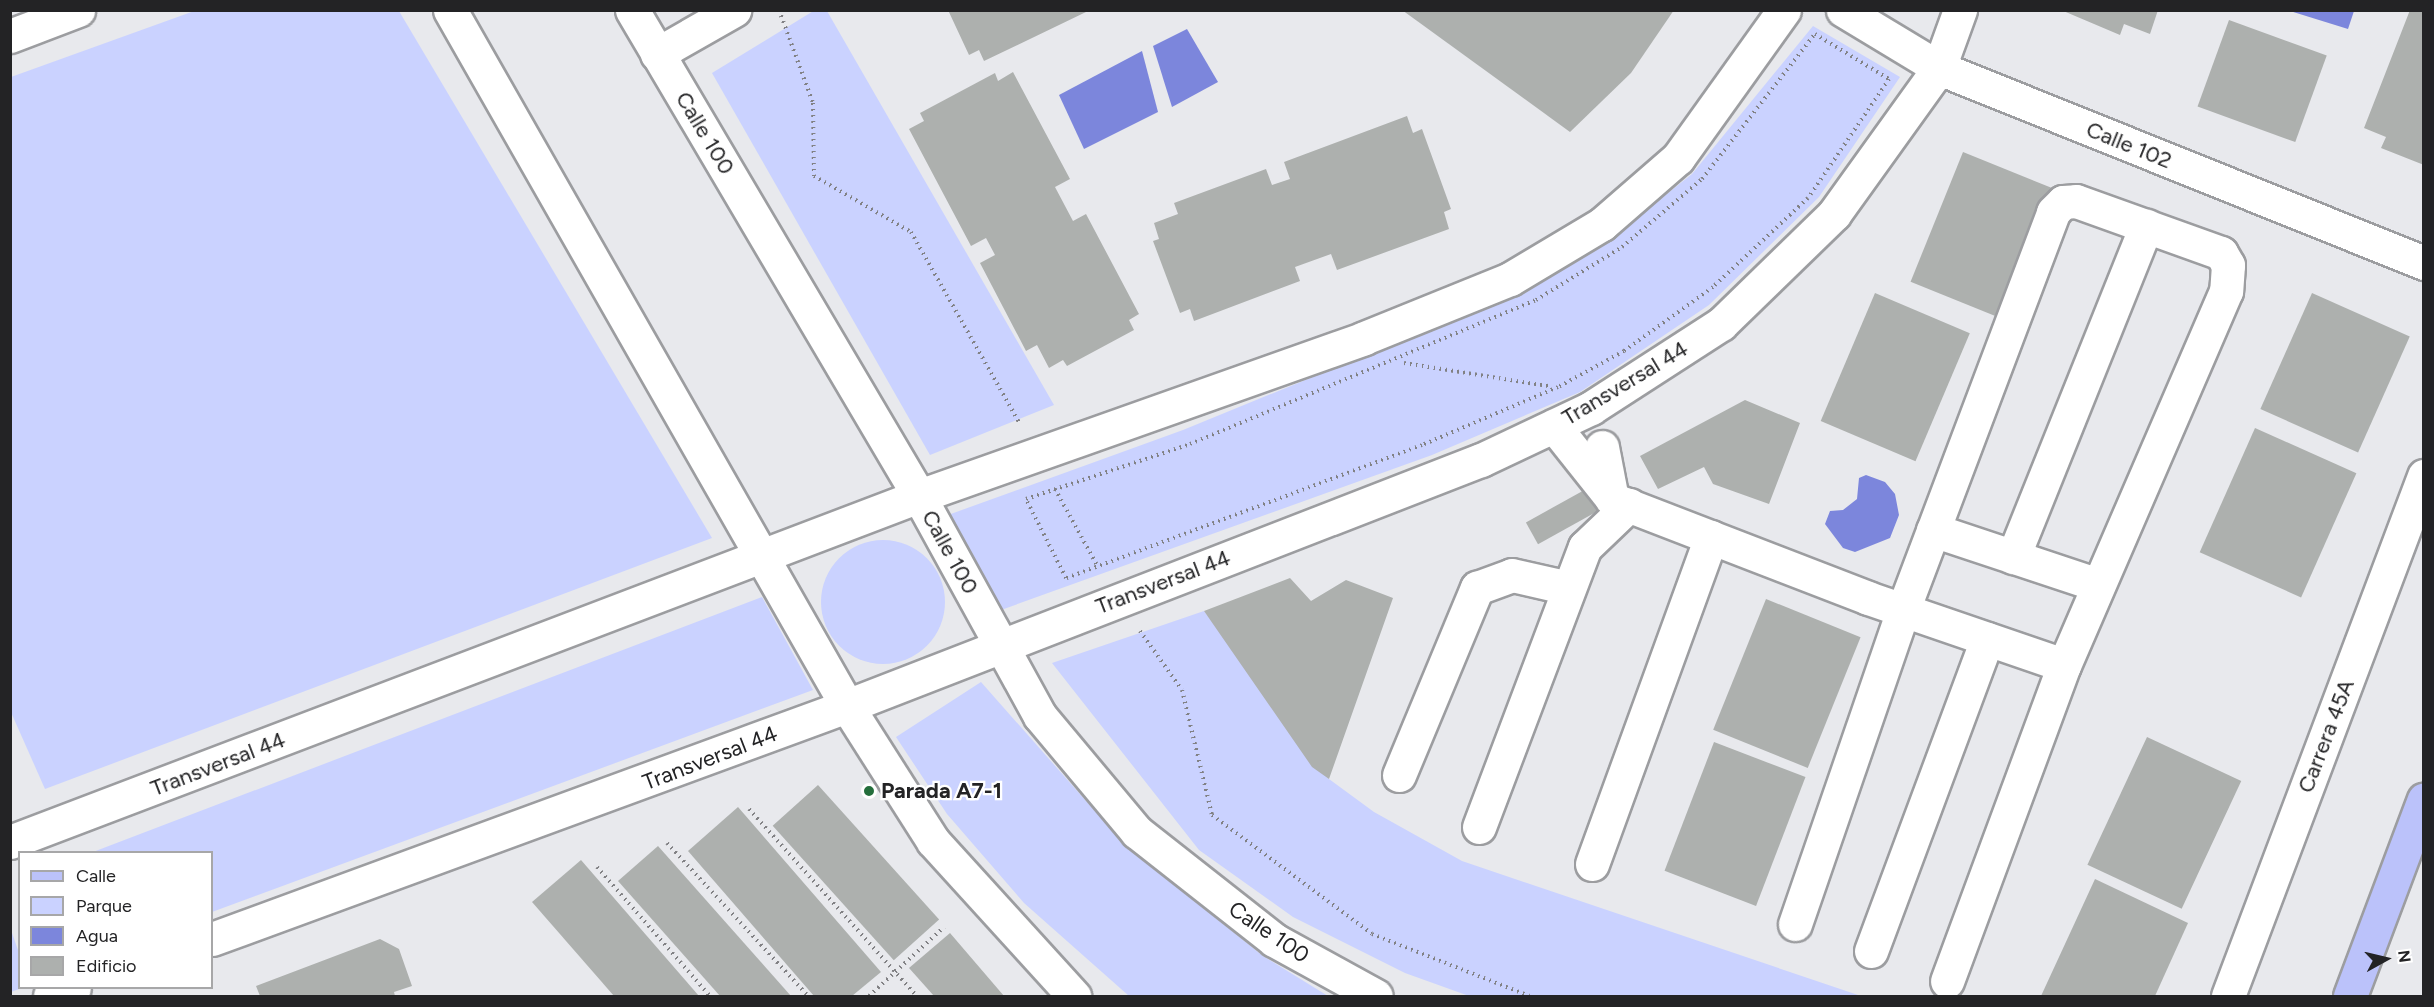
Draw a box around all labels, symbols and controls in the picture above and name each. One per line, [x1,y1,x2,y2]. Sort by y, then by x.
street label: Calle 100 [670,87,740,179]
street label: Calle 102 [2082,116,2176,174]
street label: Transversal 44 [1557,335,1693,431]
street label: Calle 100 [916,506,984,598]
street label: Transversal 44 [1092,544,1234,620]
street label: Carrera 45A [2292,676,2360,796]
street label: Transversal 44 [639,720,781,796]
street label: Transversal 44 [147,726,289,802]
place label: Parada A7-1 [881,778,1002,804]
marker: Parada A7-1 [862,784,876,798]
legend [18,851,213,989]
text: Calle [76,865,116,887]
text: Parque [76,895,132,917]
street label: Calle 100 [1224,895,1314,969]
text: Agua [76,925,118,947]
north arrow [2356,929,2416,989]
text: N [2394,949,2415,964]
text: Edificio [76,955,137,977]

